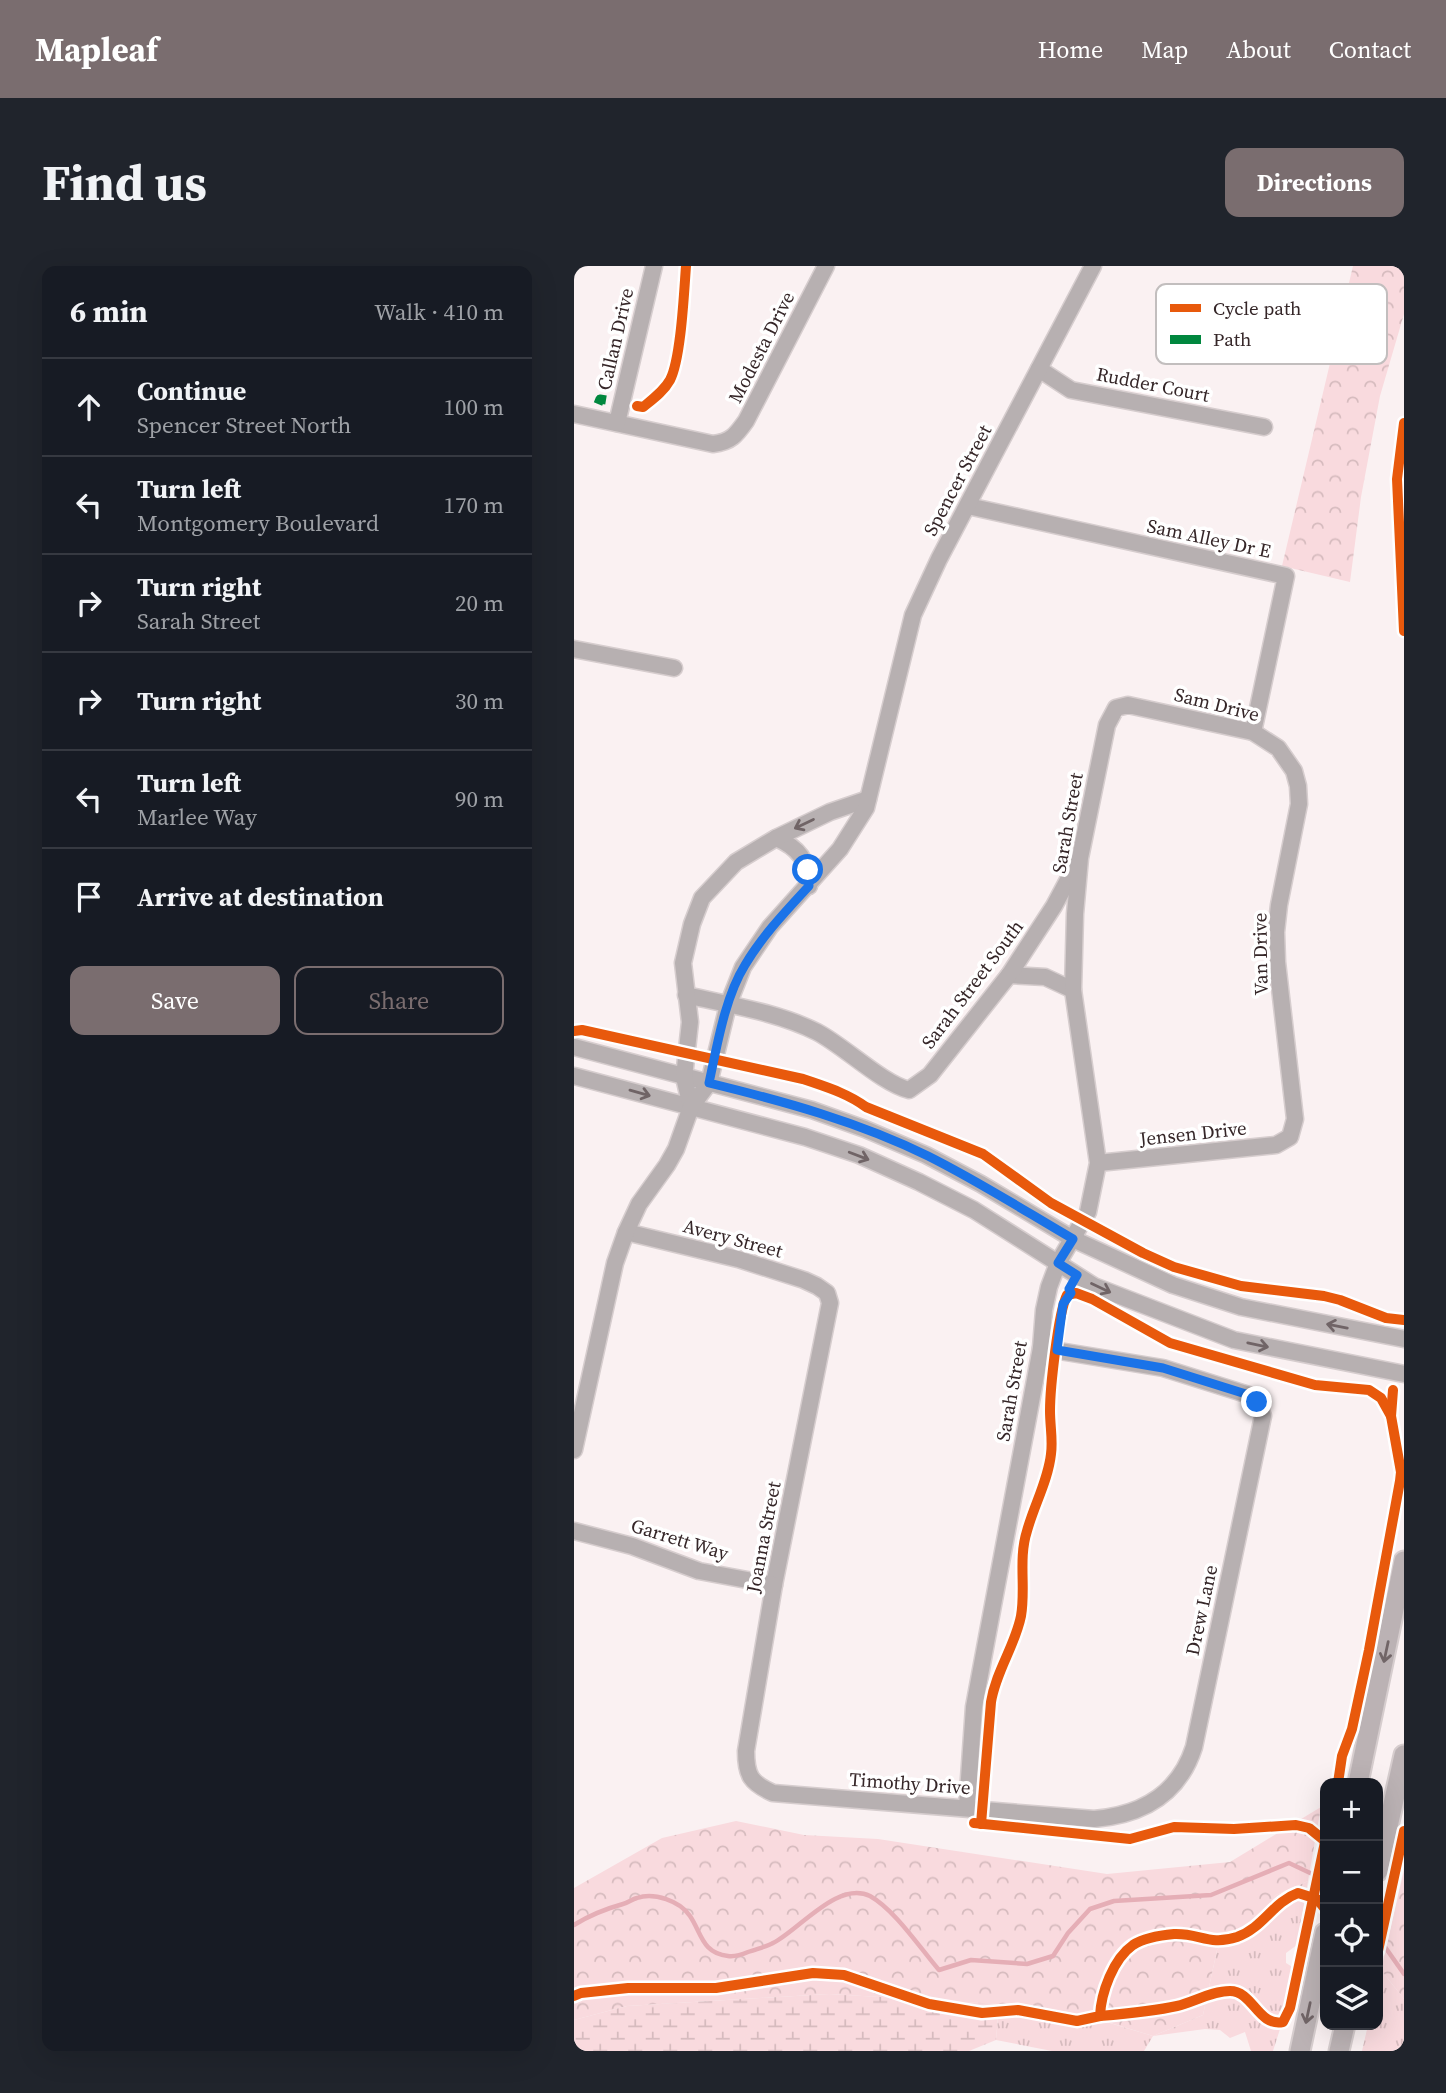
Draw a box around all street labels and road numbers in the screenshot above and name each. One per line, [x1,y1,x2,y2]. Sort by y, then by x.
street label: Callan Drive [591,285,639,393]
street label: Modesta Drive [722,287,800,407]
street label: Rudder Court [1094,360,1213,408]
street label: Spencer Street [917,419,998,540]
street label: Sam Alley Dr E [1145,512,1273,564]
street label: Sam Drive [1172,681,1262,727]
street label: Sarah Street [1045,770,1089,875]
street label: Van Drive [1246,912,1274,996]
street label: Sarah Street South [915,914,1029,1054]
street label: Jensen Drive [1137,1114,1248,1152]
street label: Avery Street [680,1212,786,1264]
street label: Sarah Street [989,1338,1033,1443]
street label: Joanna Street [739,1478,787,1596]
street label: Garrett Way [628,1512,732,1566]
street label: Drew Lane [1179,1562,1223,1658]
street label: Timothy Drive [848,1766,972,1800]

